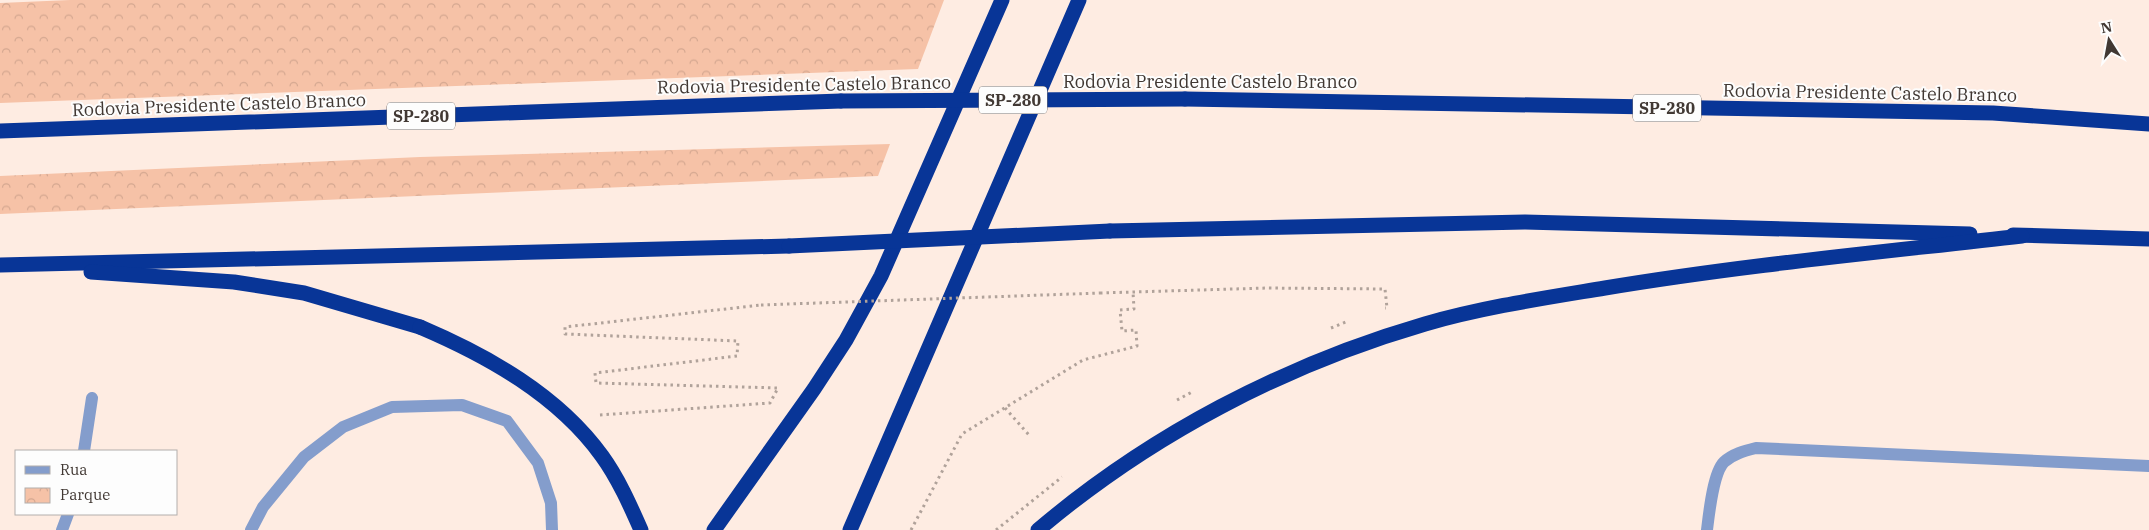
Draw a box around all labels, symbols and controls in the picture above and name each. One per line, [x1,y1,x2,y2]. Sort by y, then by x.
north arrow [2084,15,2134,65]
text: N [2099,17,2114,37]
street label: Rodovia Presidente Castelo Branco [657,70,951,99]
street label: Rodovia Presidente Castelo Branco [1063,70,1357,93]
street label: Rodovia Presidente Castelo Branco [1723,78,2017,107]
road number: SP-280 [979,86,1047,114]
street label: Rodovia Presidente Castelo Branco [72,88,366,121]
road number: SP-280 [1633,95,1701,122]
road number: SP-280 [387,102,455,130]
legend [15,450,178,515]
text: Rua [60,460,87,479]
text: Parque [60,485,110,504]

